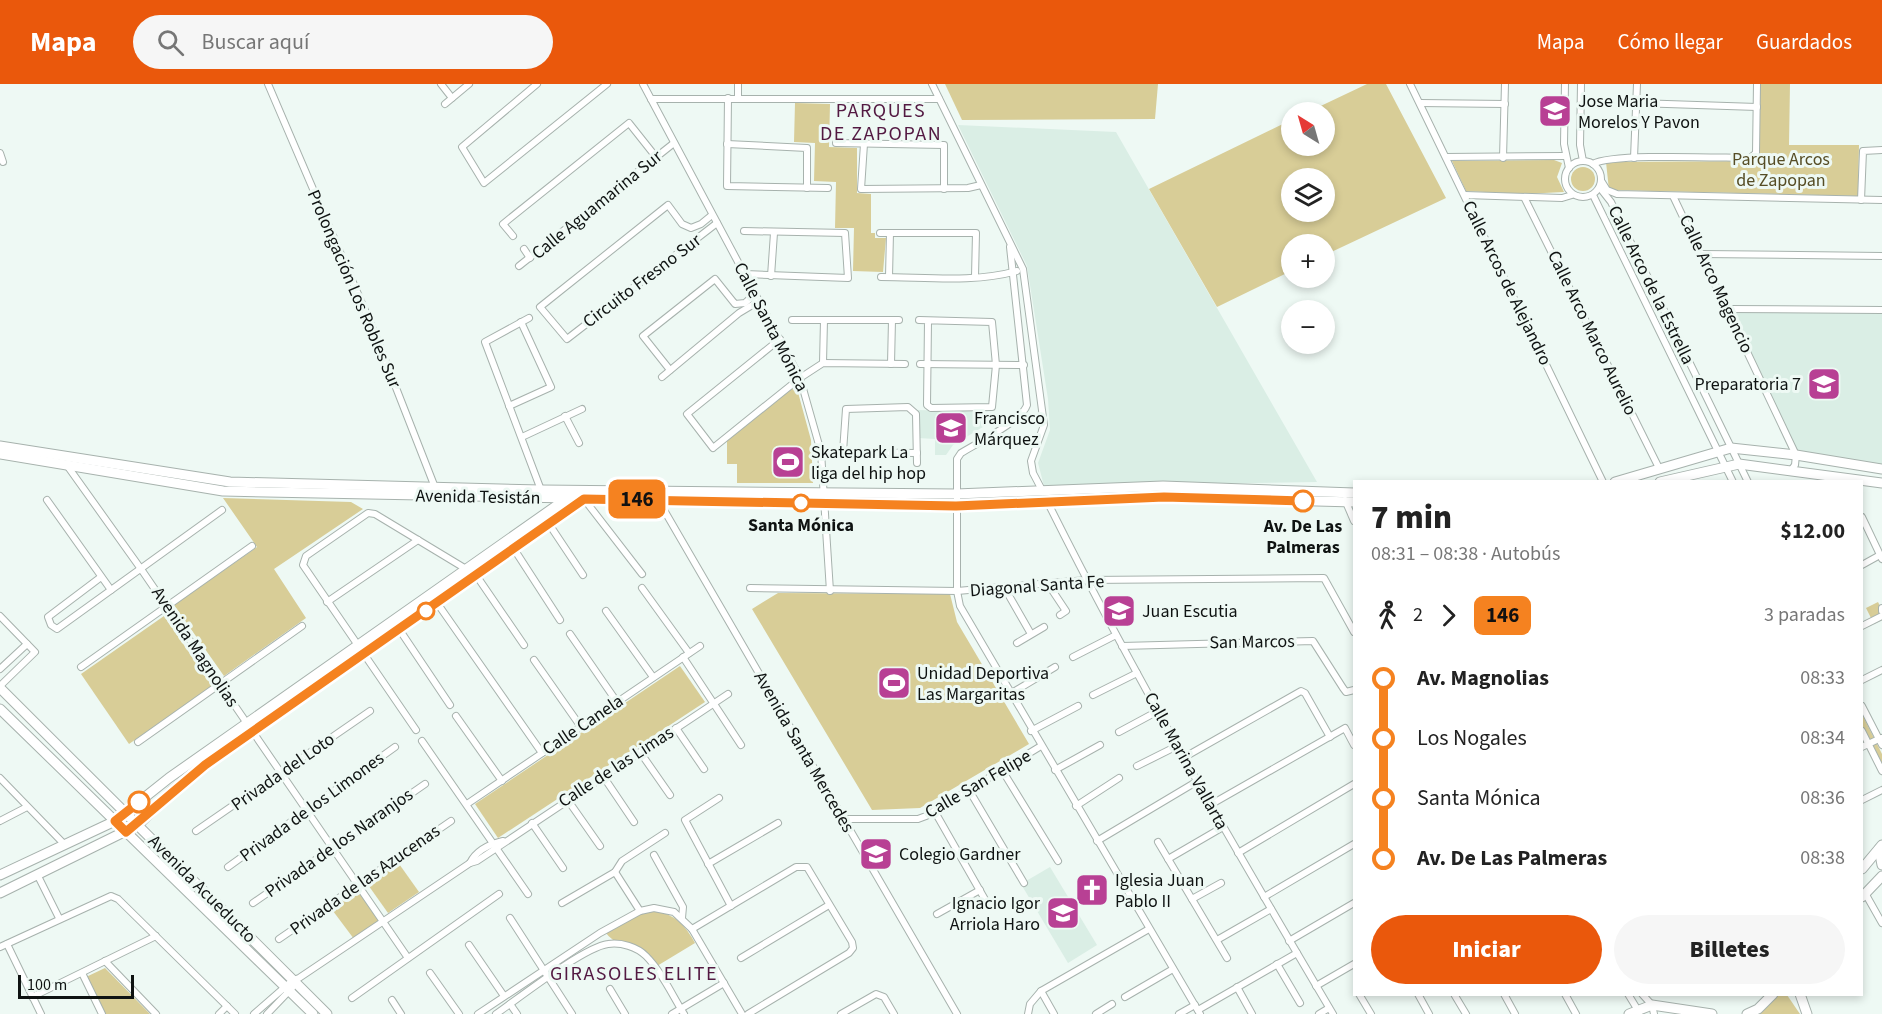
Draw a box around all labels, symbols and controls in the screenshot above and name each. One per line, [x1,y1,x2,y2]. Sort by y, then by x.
search box [133,15,553,69]
text: Mapa [30,22,97,62]
icon: search [154,26,187,59]
text: Buscar aquí [202,26,309,58]
text: Mapa [1537,27,1585,57]
text: Cómo llegar [1618,27,1723,57]
text: Guardados [1756,27,1852,57]
place label: Jose Maria Morelos Y Pavon [1578,89,1700,135]
school or university icon: Jose Maria Morelos Y Pavon [1537,93,1573,129]
district label: PARQUES DE ZAPOPAN [820,97,942,148]
north arrow [1281,102,1335,156]
map controls [1281,102,1335,354]
street label: Calle Aguamarina Sur [526,144,668,266]
park label: Parque Arcos de Zapopan [1732,147,1830,193]
button: layers [1281,168,1335,222]
street label: Prolongación Los Robles Sur [301,186,407,393]
street label: Calle Arcos de Alejandro [1456,196,1558,370]
street label: Calle Arco de la Estrella [1602,201,1700,369]
street label: Calle Arco Magencio [1673,211,1759,357]
street label: Circuito Fresno Sur [578,228,707,334]
button: + [1281,234,1335,288]
street label: Calle Arco Marco Aurelio [1541,246,1643,420]
street label: Calle Santa Mónica [728,258,814,396]
button: − [1281,300,1335,354]
school or university icon: Preparatoria 7 [1806,366,1842,402]
place label: Preparatoria 7 [1694,372,1801,397]
place label: Francisco Márquez [974,406,1045,452]
school or university icon: Francisco Márquez [933,410,969,446]
place label: Skatepark La liga del hip hop [811,440,926,486]
sports icon: Skatepark La liga del hip hop [770,444,806,480]
line badge: 146 [602,480,672,518]
street label: Avenida Tesistán [415,483,541,511]
text: 146 [620,484,654,514]
marker: Av. De Las Palmeras [1292,490,1314,512]
marker: Santa Mónica [792,494,810,512]
text: 7 min [1371,494,1452,541]
place label: Santa Mónica [748,513,854,538]
place label: Av. De Las Palmeras [1263,514,1342,560]
text: $12.00 [1780,515,1845,547]
text: 08:31 – 08:38 · Autobús [1371,540,1560,568]
street label: Diagonal Santa Fe [969,569,1105,603]
street label: Avenida Magnolias [145,582,245,712]
school or university icon: Juan Escutia [1101,593,1137,629]
place label: Juan Escutia [1142,599,1238,624]
icon: walk [1371,599,1404,632]
icon: forward [1432,599,1465,632]
text: 146 [1486,600,1519,630]
text: 2 [1413,601,1423,629]
text: 3 paradas [1764,601,1845,629]
unlabelled marker [417,602,435,620]
street label: San Marcos [1209,629,1295,655]
place label: Unidad Deportiva Las Margaritas [917,661,1049,707]
text: Av. Magnolias [1417,662,1549,694]
text: 08:33 [1800,664,1845,692]
sports icon: Unidad Deportiva Las Margaritas [876,665,912,701]
street label: Avenida Santa Mercedes [748,667,860,837]
street label: Calle Marina Vallarta [1138,688,1234,834]
street label: Calle Canela [538,689,628,761]
street label: Calle de las Limas [553,720,679,814]
text: Los Nogales [1417,722,1527,754]
text: 08:34 [1800,724,1845,752]
street label: Privada del Loto [226,727,340,817]
street label: Calle San Felipe [920,743,1036,825]
street label: Privada de los Limones [235,746,389,868]
street label: Privada de los Naranjos [260,782,418,904]
text: Santa Mónica [1417,782,1541,814]
text: 08:36 [1800,784,1845,812]
unlabelled marker [128,791,150,813]
street label: Privada de las Azucenas [285,819,445,941]
street label: Avenida Acueducto [142,829,262,949]
school or university icon: Colegio Gardner [858,836,894,872]
place label: Colegio Gardner [899,842,1021,867]
text: Av. De Las Palmeras [1417,842,1607,874]
text: 08:38 [1800,844,1845,872]
place label: Iglesia Juan Pablo II [1115,868,1204,914]
church icon: Iglesia Juan Pablo II [1074,872,1110,908]
place label: Ignacio Igor Arriola Haro [950,891,1041,937]
school or university icon: Ignacio Igor Arriola Haro [1045,895,1081,931]
button: Iniciar [1371,915,1602,984]
button: Billetes [1614,915,1845,984]
district label: GIRASOLES ELITE [550,960,718,988]
scale bar [18,972,134,1000]
text: 100 m [27,974,67,996]

